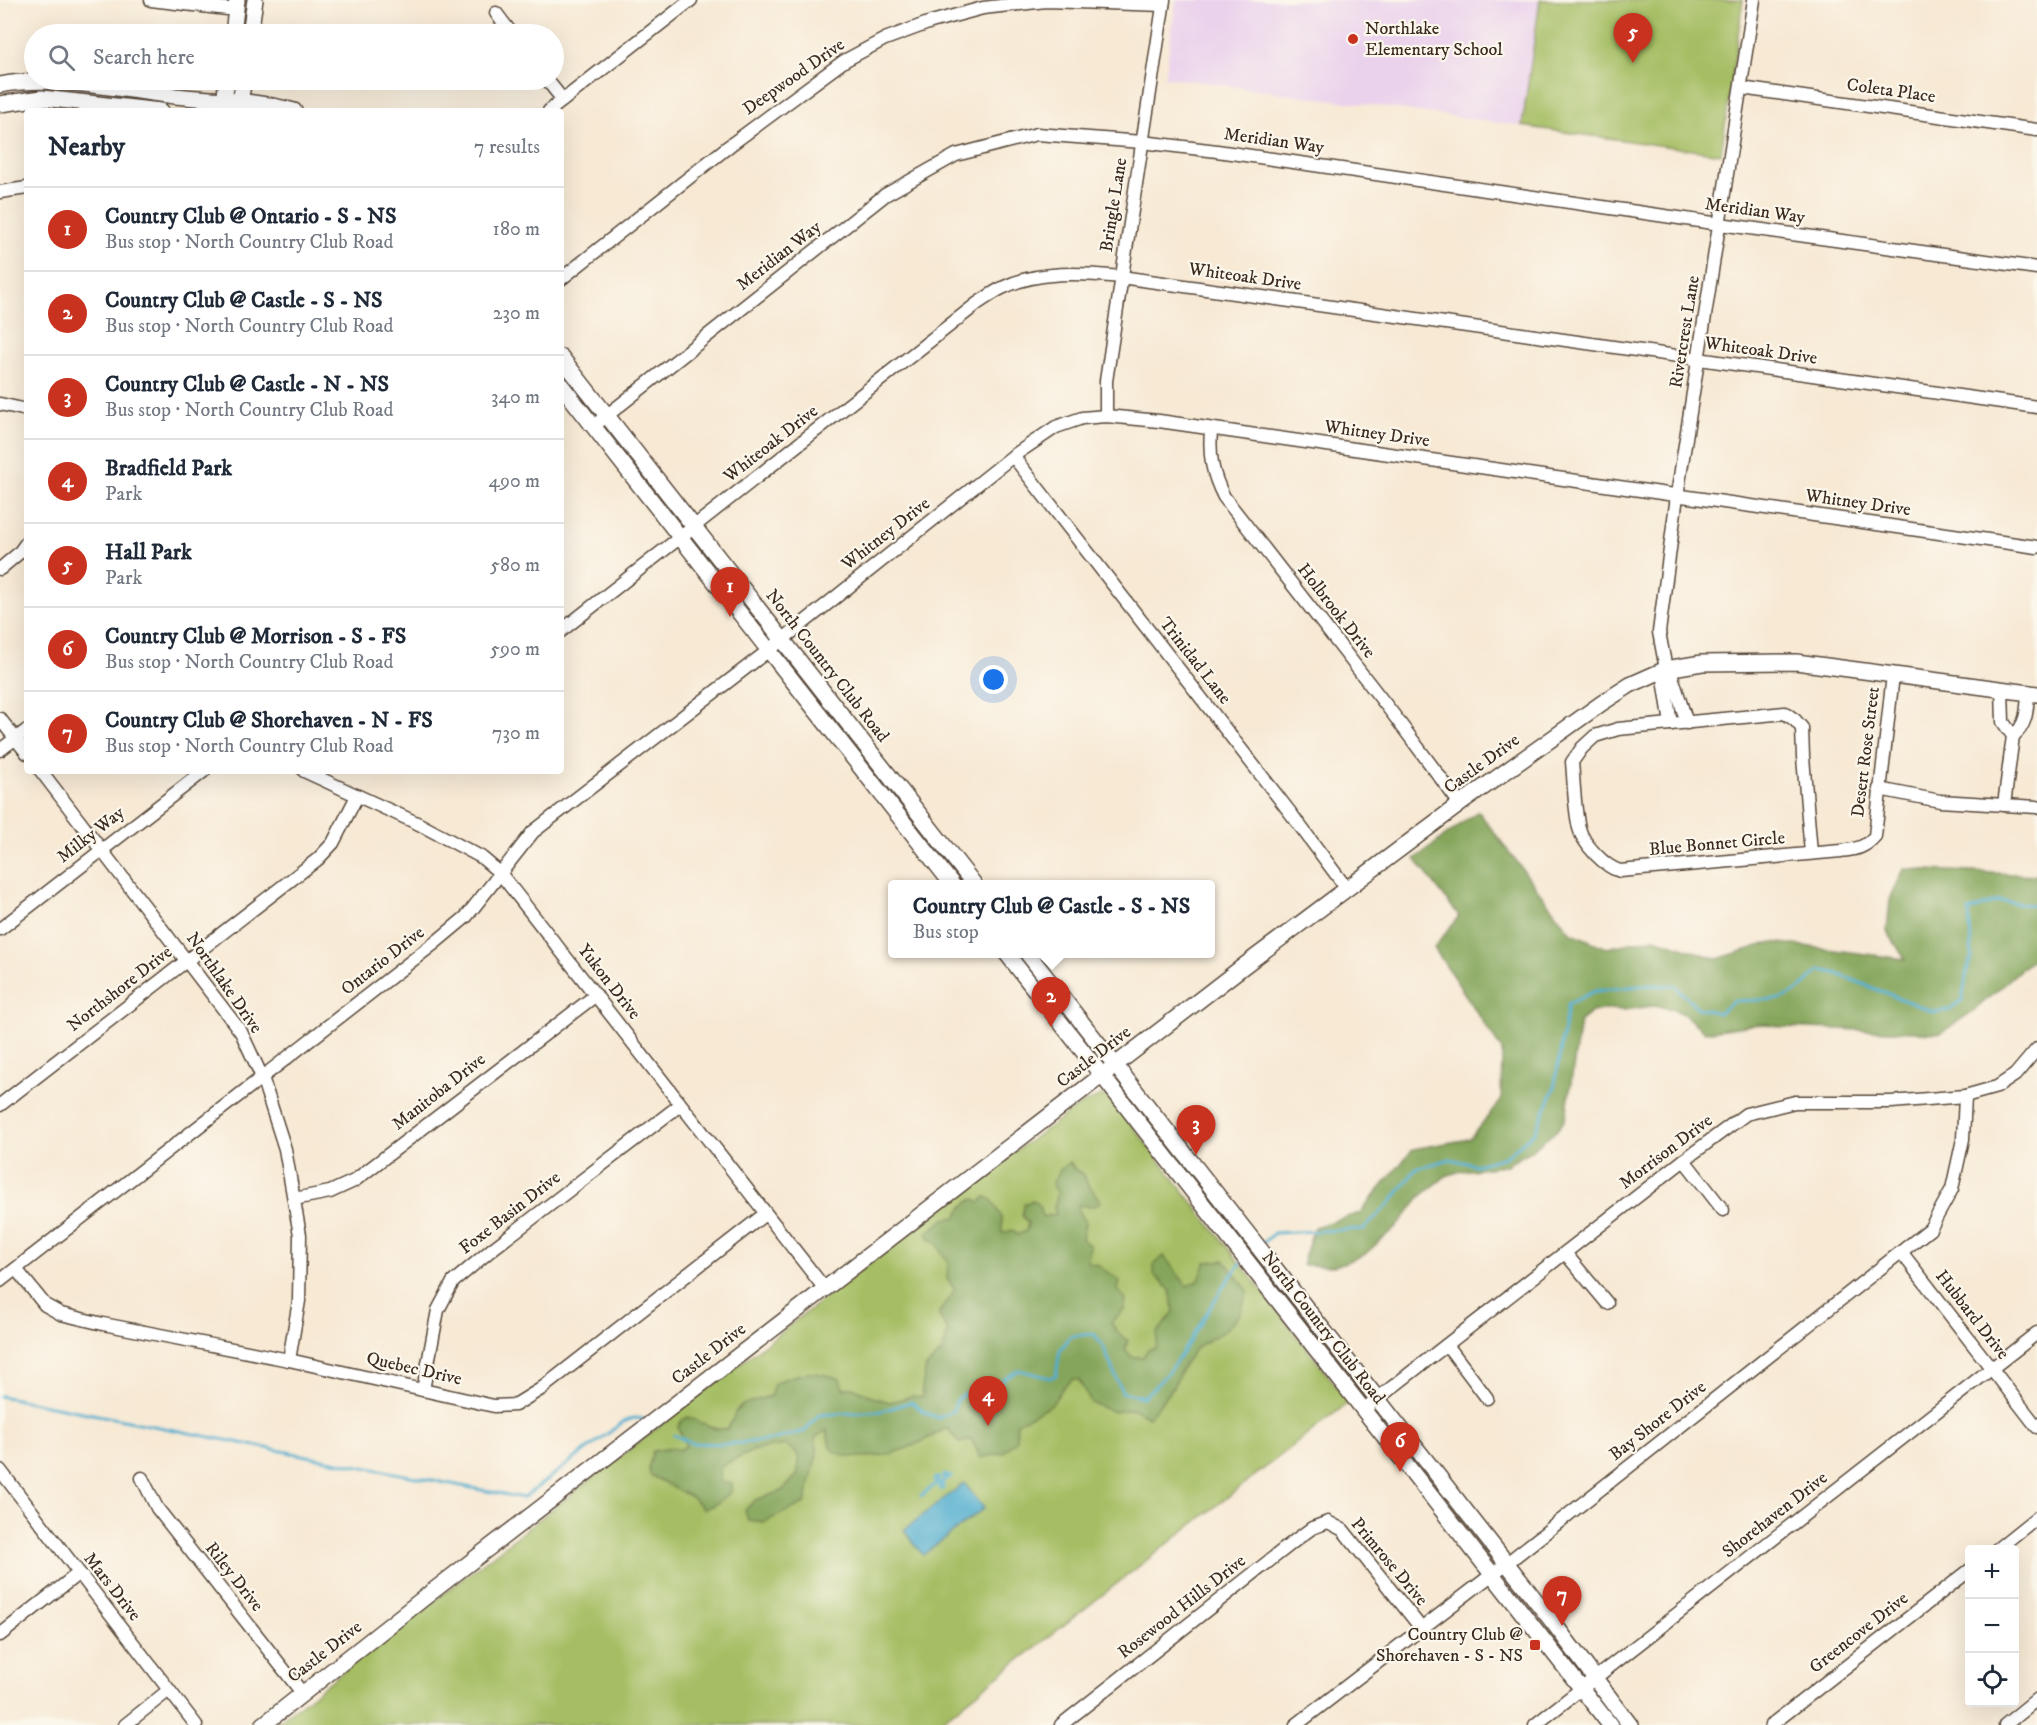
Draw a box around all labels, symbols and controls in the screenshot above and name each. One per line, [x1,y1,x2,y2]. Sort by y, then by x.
pin: 5 [1614,14,1652,63]
place label: Northlake Elementary School [1365,18,1503,61]
search box [24,24,564,90]
marker: Northlake Elementary School [1346,32,1360,46]
street label: Deepwood Drive [739,34,849,120]
icon: search [45,41,78,74]
text: Search here [93,44,195,71]
street label: Coleta Place [1845,74,1937,108]
street label: Meridian Way [1222,123,1326,159]
text: Nearby [48,131,125,164]
text: 7 results [474,135,540,160]
street label: Bringle Lane [1096,156,1132,254]
street label: Meridian Way [1703,193,1807,229]
text: Country Club @ Ontario - S - NS [105,203,397,230]
street label: Meridian Way [732,216,826,296]
text: 1 [64,217,71,242]
text: 180 m [493,217,540,242]
text: Bus stop · North Country Club Road [105,230,393,255]
street label: Whiteoak Drive [1186,258,1303,296]
street label: Rivercrest Lane [1665,274,1705,390]
text: Country Club @ Castle - S - NS [105,287,383,314]
text: 2 [63,301,72,326]
text: 230 m [493,301,540,326]
text: Bus stop · North Country Club Road [105,314,393,339]
street label: Whiteoak Drive [1702,332,1819,370]
text: Country Club @ Castle - N - NS [105,371,389,398]
text: 3 [64,385,71,410]
text: 340 m [491,385,540,410]
text: Bus stop · North Country Club Road [105,398,393,423]
street label: Whiteoak Drive [719,400,822,488]
street label: Whitney Drive [1322,416,1431,452]
text: Bradfield Park [105,455,232,482]
text: 4 [62,469,73,494]
text: 490 m [488,469,540,494]
text: Park [105,482,142,507]
street label: Whitney Drive [1803,485,1912,521]
street label: Whitney Drive [837,493,935,576]
text: Hall Park [105,539,192,566]
text: 5 [63,553,72,578]
text: 580 m [490,553,540,578]
street label: Holbrook Drive [1292,559,1380,663]
text: Park [105,566,142,591]
pin: 1 [710,568,750,617]
street label: North Country Club Road [760,585,894,747]
street label: Trinidad Lane [1154,613,1236,709]
text: Country Club @ Morrison - S - FS [105,623,406,650]
text: 6 [62,637,73,662]
text: 590 m [490,637,540,662]
text: Bus stop · North Country Club Road [105,650,393,675]
your location [979,665,1008,694]
street label: Desert Rose Street [1847,685,1885,818]
text: Country Club @ Shorehaven - N - FS [105,707,433,734]
text: 7 [62,721,73,746]
text: 730 m [492,721,540,746]
street label: Castle Drive [1440,729,1524,799]
text: Bus stop · North Country Club Road [105,734,393,759]
street label: Milky Way [53,802,129,868]
street label: Blue Bonnet Circle [1648,827,1786,861]
popup [888,880,1215,958]
text: Country Club @ Castle - S - NS [913,893,1190,920]
text: Bus stop [913,920,979,945]
street label: Ontario Drive [337,922,429,1000]
street label: Northlake Drive [181,928,267,1038]
street label: Yukon Drive [573,940,645,1024]
street label: Northshore Drive [63,941,177,1037]
pin: 2 [1032,978,1070,1027]
street label: Castle Drive [1052,1021,1136,1093]
street label: Manitoba Drive [388,1049,490,1135]
pin: 3 [1176,1106,1216,1155]
street label: Morrison Drive [1615,1110,1717,1194]
street label: Foxe Basin Drive [455,1167,565,1259]
street label: North Country Club Road [1256,1247,1390,1409]
street label: Hubbard Drive [1930,1266,2014,1364]
street label: Castle Drive [667,1318,751,1390]
street label: Quebec Drive [364,1347,464,1391]
pin: 4 [968,1376,1008,1426]
street label: Bay Shore Drive [1605,1376,1711,1466]
pin: 6 [1380,1422,1420,1472]
street label: Shorehaven Drive [1718,1467,1832,1563]
street label: Primrose Drive [1346,1513,1432,1611]
street label: Riley Drive [200,1538,268,1616]
map controls [1965,1545,2019,1707]
button: + [1965,1545,2019,1599]
street label: Mars Drive [78,1548,146,1626]
street label: Rosewood Hills Drive [1114,1550,1250,1664]
pin: 7 [1542,1576,1582,1626]
street label: Greencove Drive [1805,1588,1913,1678]
button: − [1965,1599,2019,1653]
street label: Castle Drive [283,1616,367,1688]
place label: Country Club @ Shorehaven - S - NS [1376,1624,1523,1667]
marker: Country Club @ Shorehaven - S - NS [1528,1638,1542,1652]
button: locate [1965,1653,2019,1707]

